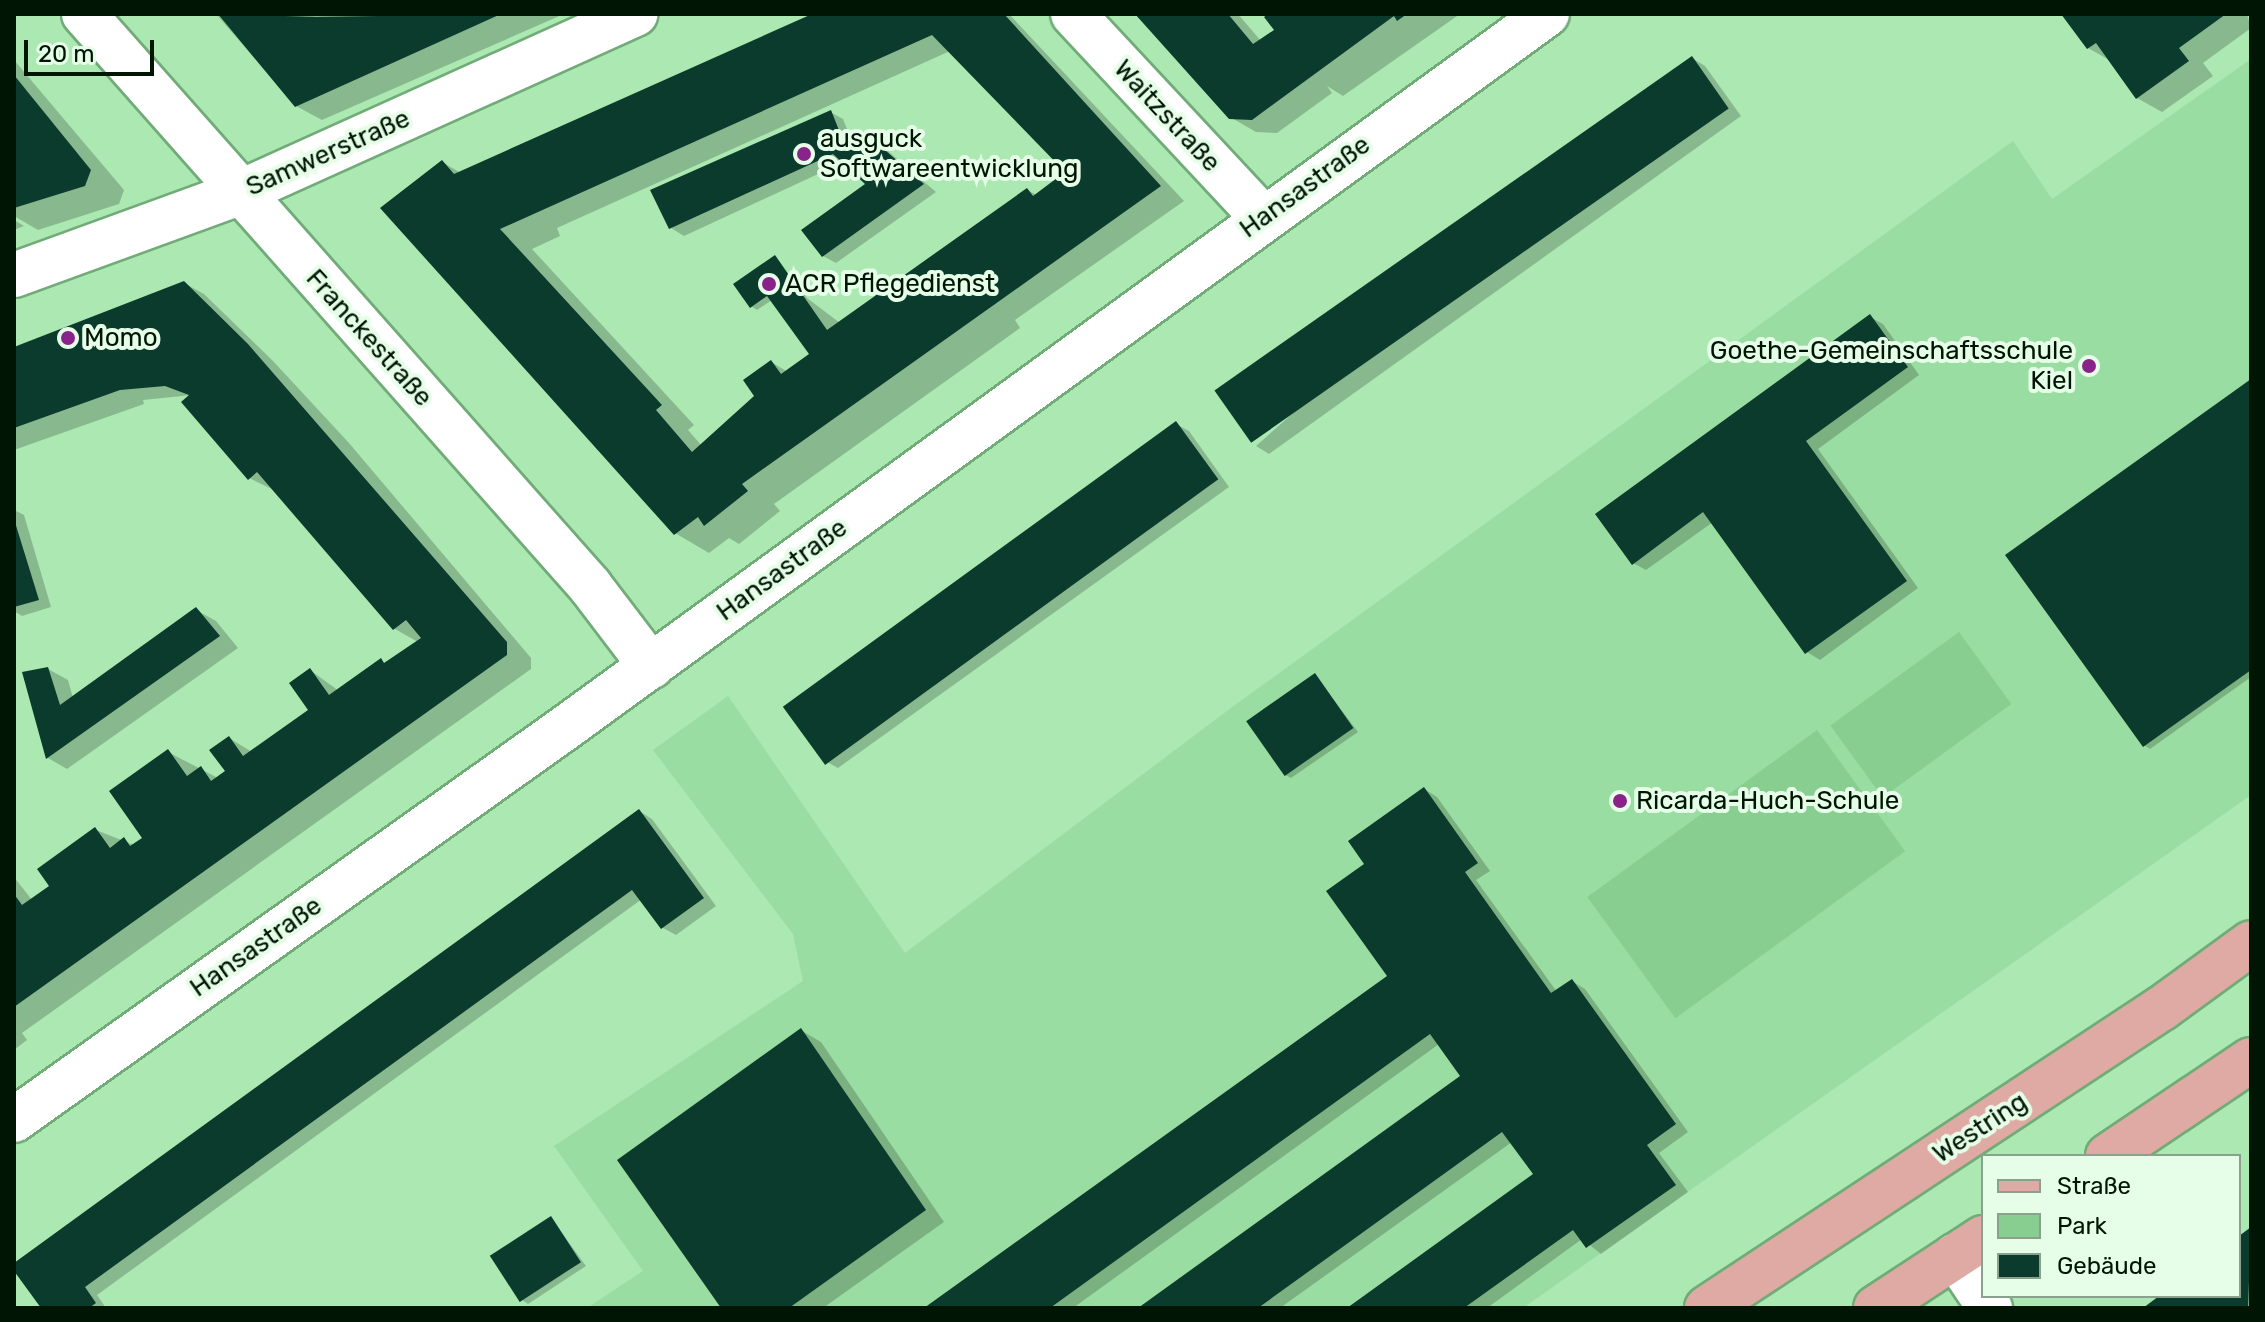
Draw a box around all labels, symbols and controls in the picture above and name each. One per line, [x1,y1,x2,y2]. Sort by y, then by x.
scale bar [28,24,158,74]
text: 20 m [38,40,95,68]
street label: Waitzstraße [1107,54,1227,178]
street label: Samwerstraße [241,103,415,203]
place label: ausguck Softwareentwicklung [820,123,1079,184]
street label: Hansastraße [1234,129,1376,245]
marker: ausguck Softwareentwicklung [795,145,813,163]
street label: Franckestraße [299,263,439,413]
place label: ACR Pflegedienst [785,268,995,300]
marker: ACR Pflegedienst [760,275,778,293]
place label: Momo [84,322,158,354]
marker: Momo [59,329,77,347]
place label: Goethe-Gemeinschaftsschule Kiel [1710,335,2073,396]
marker: Goethe-Gemeinschaftsschule Kiel [2080,357,2098,375]
street label: Hansastraße [711,512,853,628]
place label: Ricarda-Huch-Schule [1636,785,1899,817]
marker: Ricarda-Huch-Schule [1611,792,1629,810]
street label: Hansastraße [184,890,328,1004]
street label: Westring [1927,1086,2033,1170]
legend [1981,1154,2241,1298]
text: Straße [2057,1172,2131,1200]
text: Park [2057,1212,2107,1240]
text: Gebäude [2057,1252,2156,1280]

